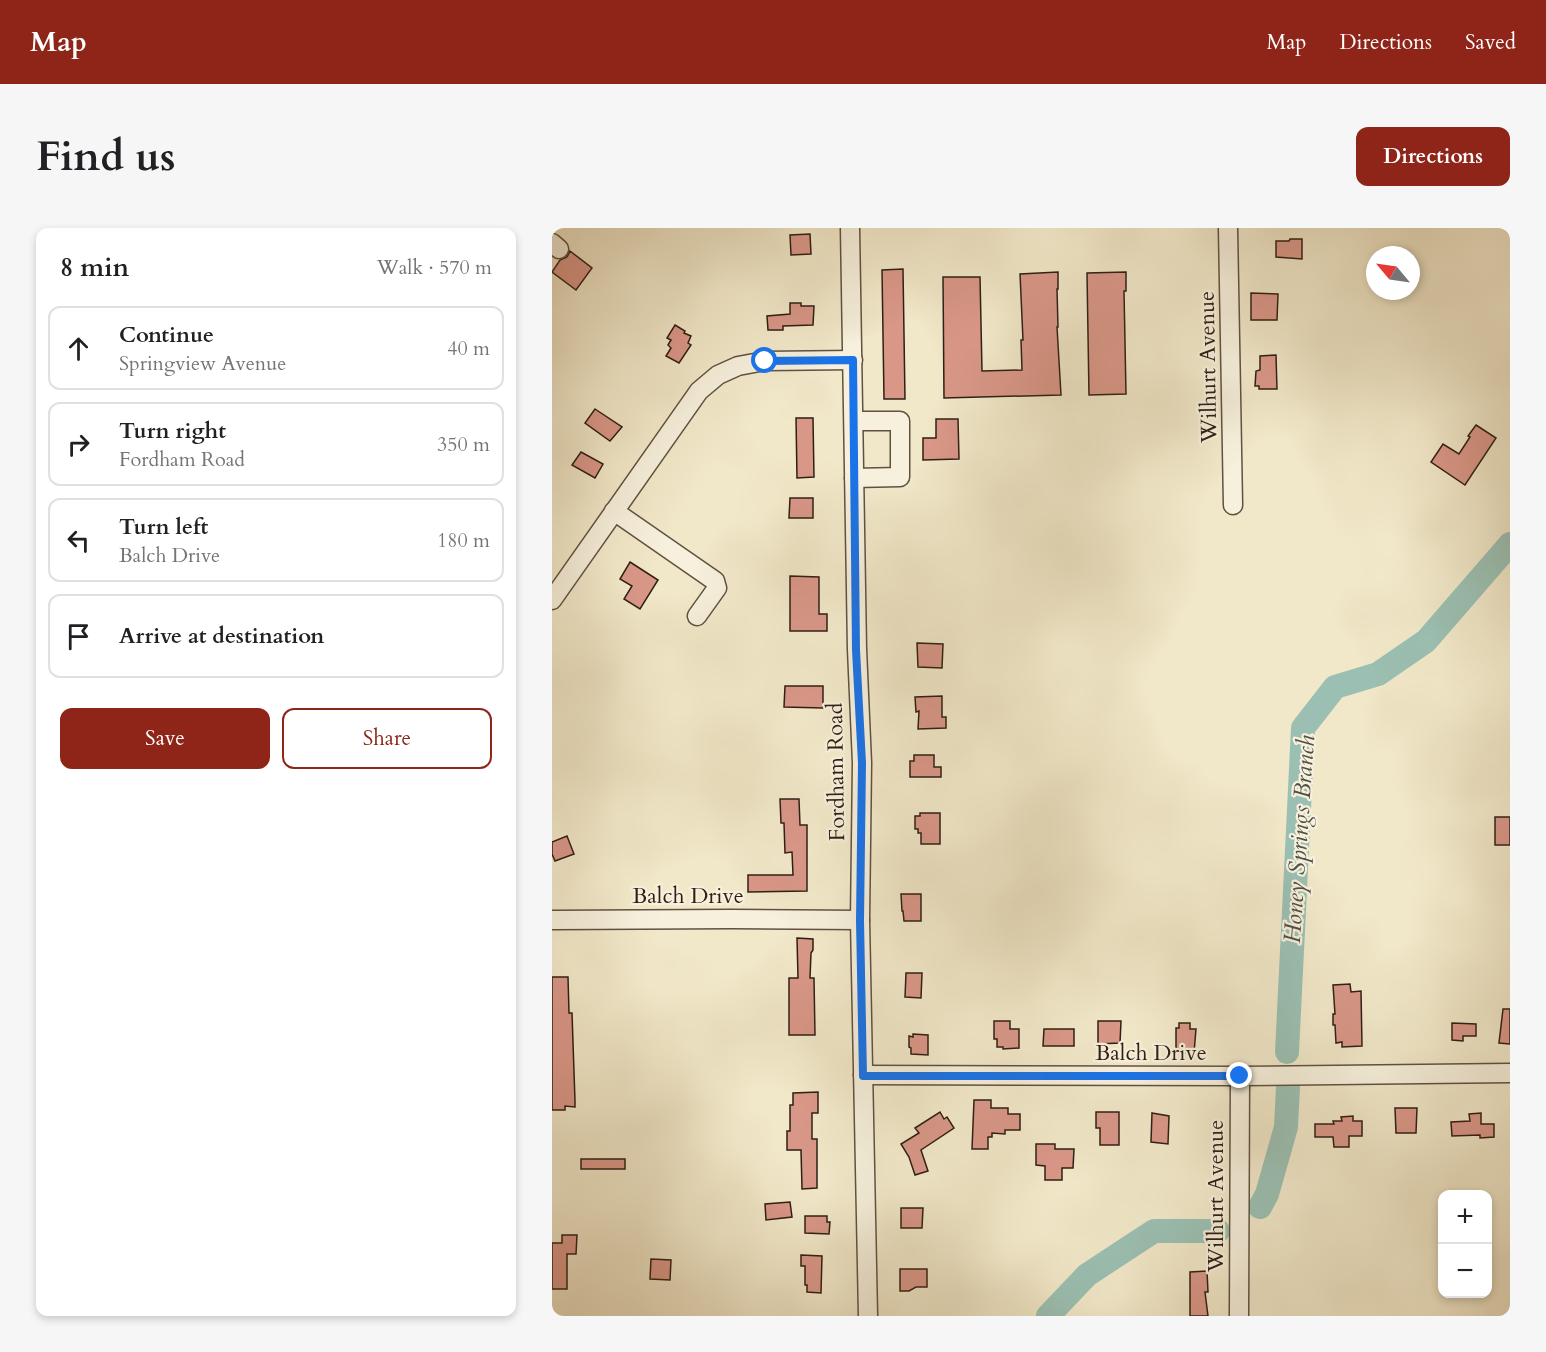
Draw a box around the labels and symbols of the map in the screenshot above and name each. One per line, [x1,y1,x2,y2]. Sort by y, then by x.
north arrow [1366,246,1420,300]
street label: Wilhurt Avenue [1192,291,1224,444]
route start [751,347,777,373]
street label: Fordham Road [820,702,852,842]
water label: Honey Springs Branch [1276,733,1323,944]
street label: Balch Drive [632,881,744,911]
street label: Balch Drive [1095,1038,1207,1068]
route end [1226,1062,1252,1088]
street label: Wilhurt Avenue [1201,1120,1231,1273]

